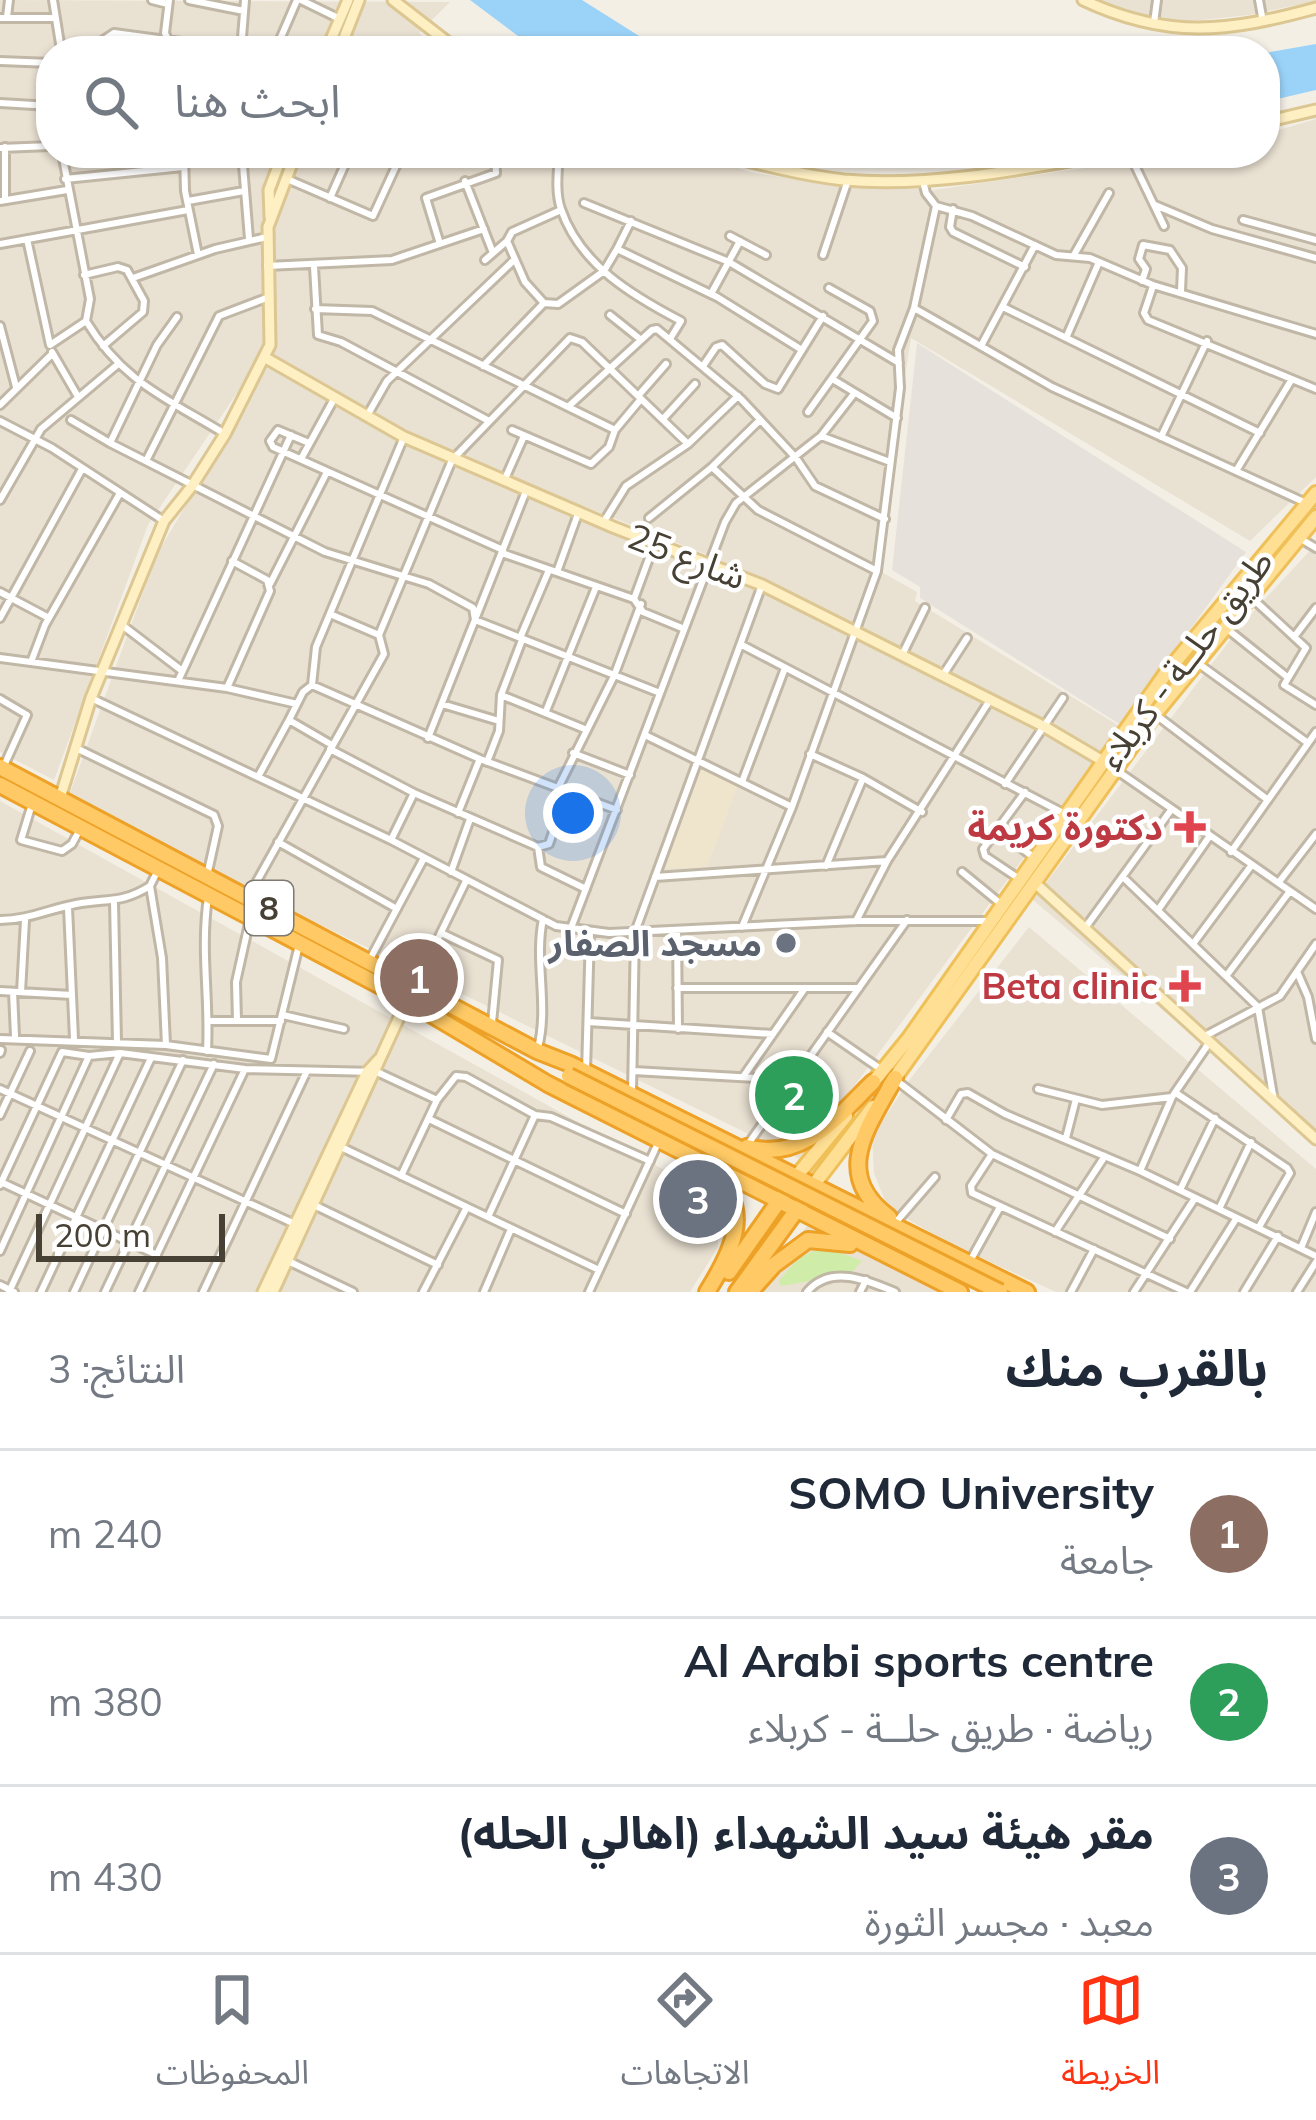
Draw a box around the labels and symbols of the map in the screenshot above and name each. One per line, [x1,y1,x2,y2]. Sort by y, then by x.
street label: شارع 25 [620,513,753,603]
street label: طريق حلــة - كربلاء [1087,540,1283,778]
your location [543,783,603,843]
place label: دكتورة كريمة [967,804,1163,849]
marker: دكتورة كريمة [1174,811,1206,843]
road number: 8 [245,881,293,935]
place label: مسجد الصفار [547,920,762,965]
marker: مسجد الصفار [773,930,799,956]
pin: 1 [380,933,458,1023]
place label: Beta clinic [981,963,1158,1008]
marker: Beta clinic [1169,970,1201,1002]
pin: 2 [755,1050,833,1140]
pin: 3 [659,1154,737,1244]
scale bar [36,1208,225,1261]

